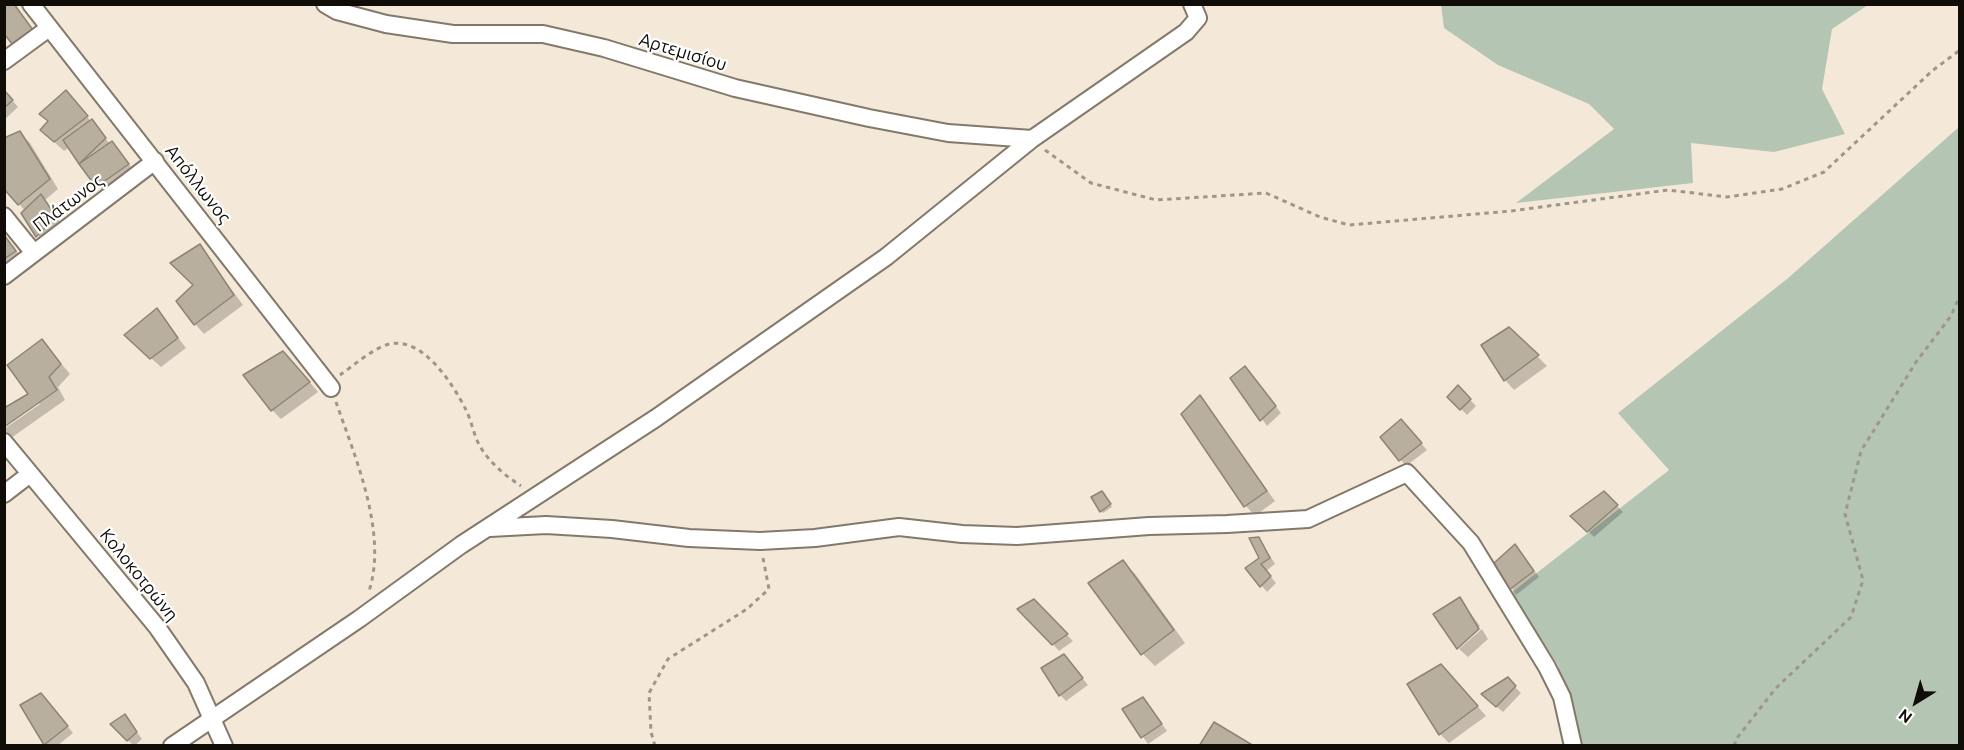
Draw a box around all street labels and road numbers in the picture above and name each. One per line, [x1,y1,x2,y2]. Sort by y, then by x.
street label: Αρτεμισίου [636,28,730,76]
street label: Απόλλωνος [161,141,235,227]
street label: Πλάτωνος [29,170,107,236]
street label: Κολοκοτρώνη [95,524,183,626]

